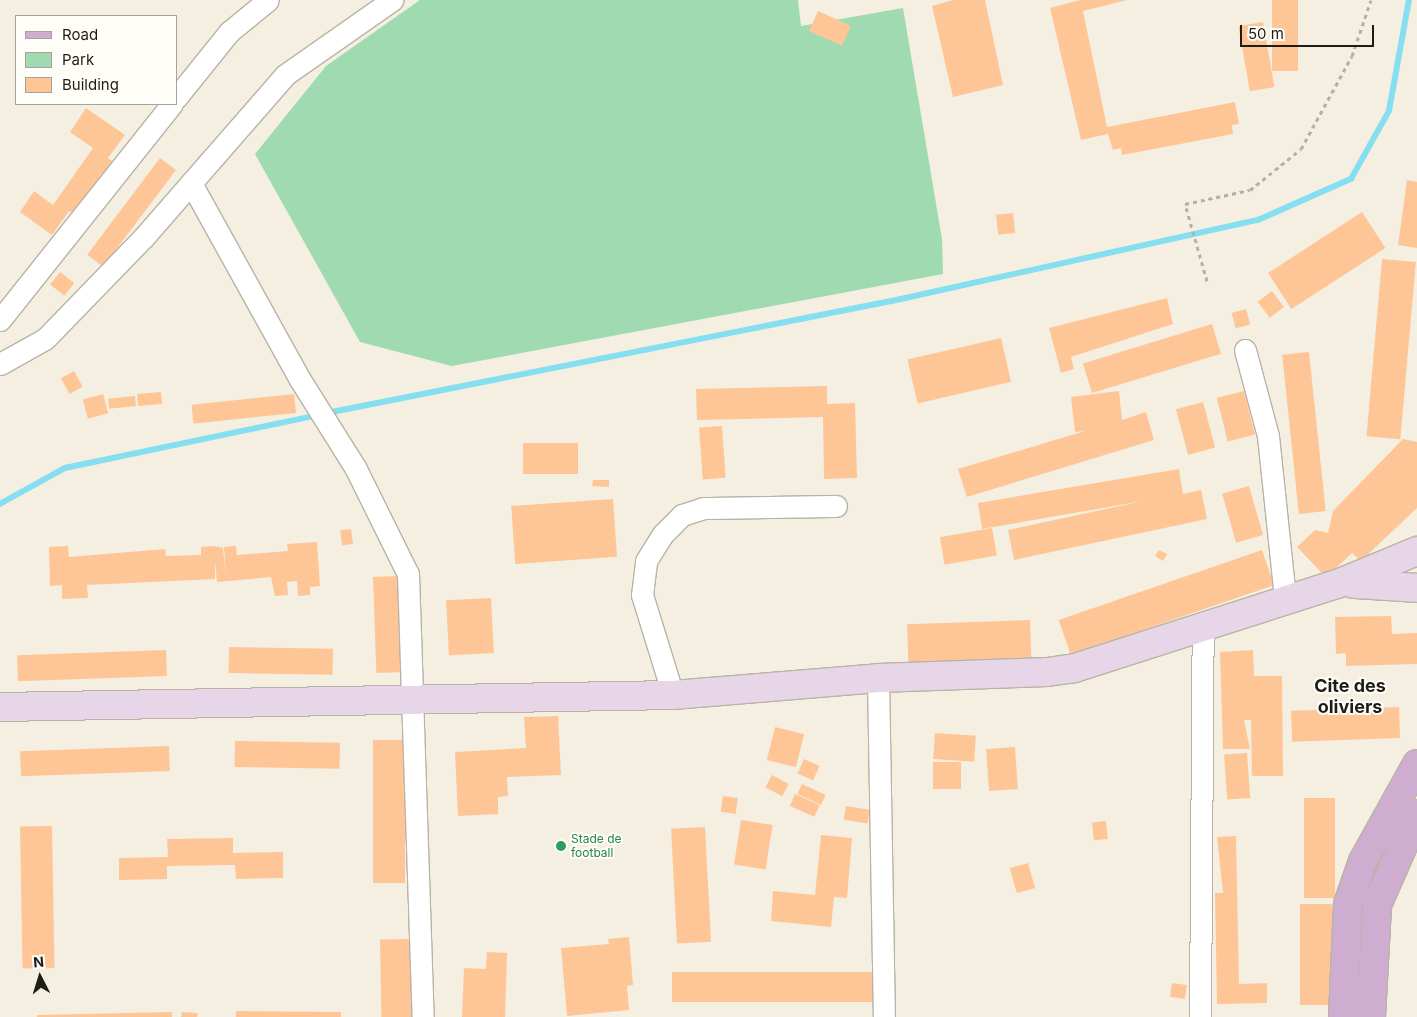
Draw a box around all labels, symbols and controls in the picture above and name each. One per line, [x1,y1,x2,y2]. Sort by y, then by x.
legend [15,15,178,105]
scale bar [1242,15,1376,47]
text: 50 m [1248,24,1284,43]
text: Road [62,25,98,44]
text: Park [62,50,94,69]
text: Building [62,75,119,94]
district label: Cite des oliviers [1314,676,1386,719]
place label: Stade de football [571,832,621,860]
marker: Stade de football [555,840,567,852]
north arrow [15,952,65,1002]
text: N [33,953,45,970]

